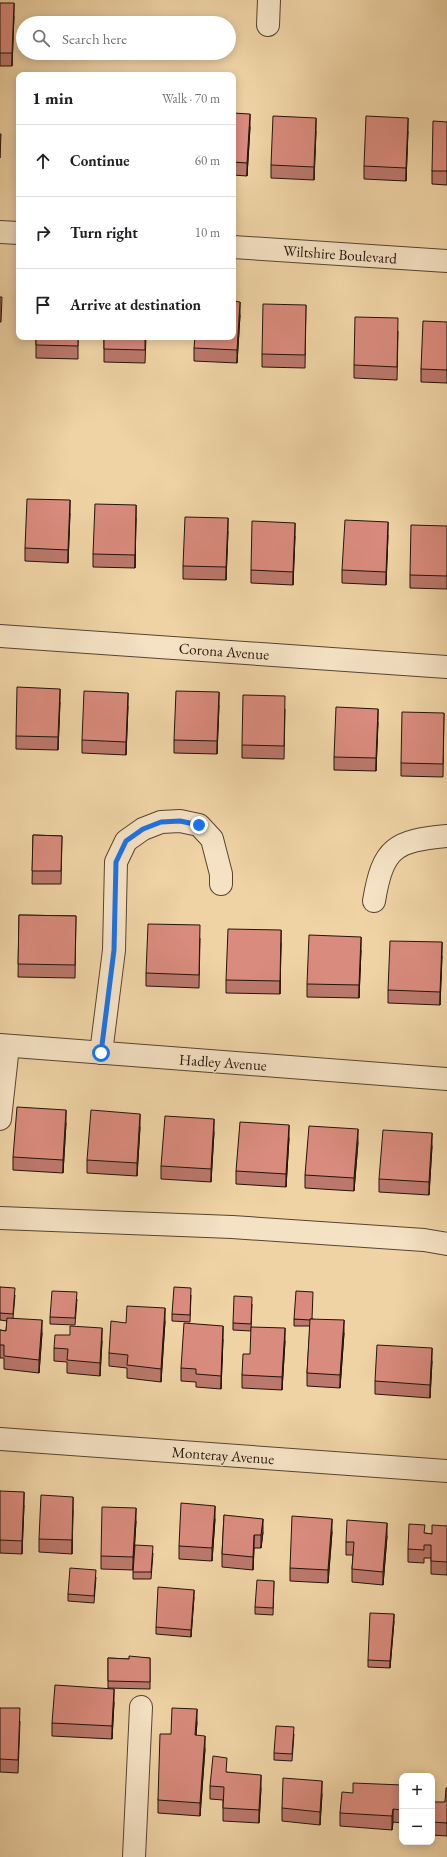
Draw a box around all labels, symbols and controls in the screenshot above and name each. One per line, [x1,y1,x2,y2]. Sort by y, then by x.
search box [16,16,236,60]
icon: search [30,27,52,49]
text: Search here [62,29,127,48]
text: 1 min [32,87,73,109]
text: Walk · 70 m [162,90,220,107]
icon: ahead [32,150,54,172]
text: Continue [70,151,130,170]
text: 60 m [195,152,220,169]
icon: right [32,222,54,244]
text: Turn right [70,223,138,242]
text: 10 m [195,224,220,241]
street label: Wiltshire Boulevard [282,241,398,267]
icon: arrive [32,294,54,316]
text: Arrive at destination [70,295,201,314]
street label: Corona Avenue [178,638,270,664]
route end [190,816,208,834]
route start [92,1044,110,1062]
street label: Hadley Avenue [179,1049,268,1075]
street label: Monteray Avenue [171,1442,275,1468]
map controls [399,1773,435,1845]
button: + [399,1773,435,1809]
button: − [399,1809,435,1845]

